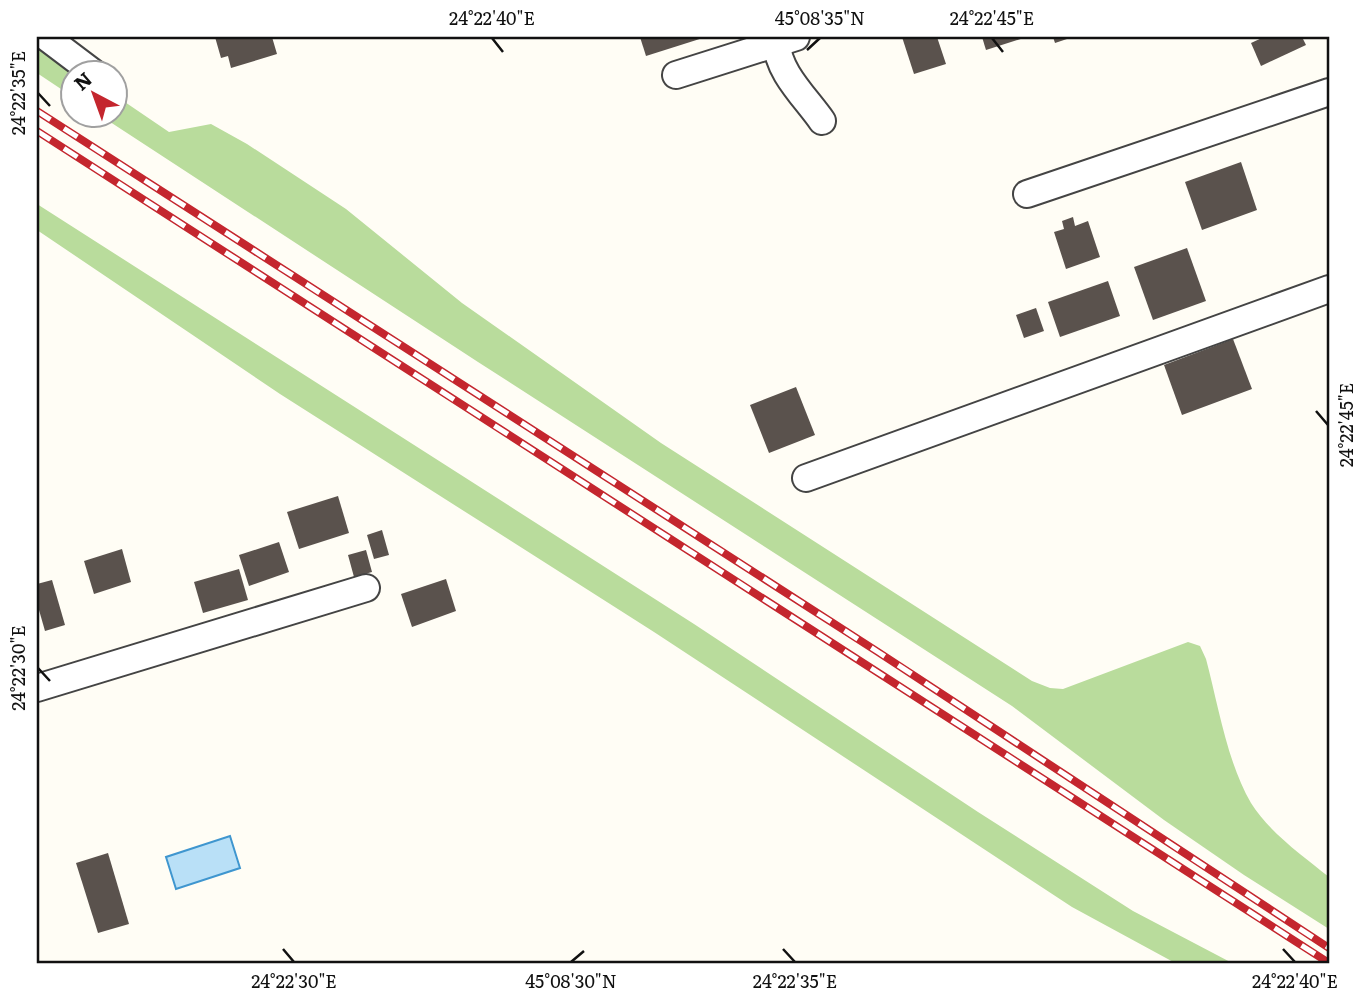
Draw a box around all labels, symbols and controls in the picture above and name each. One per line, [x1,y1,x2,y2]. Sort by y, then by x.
text: 24°22'40"E [449,4,535,31]
text: 45°08'35"N [775,4,865,31]
text: 24°22'45"E [950,4,1034,31]
text: 24°22'35"E [4,51,31,135]
north arrow [60,60,130,130]
text: N [67,65,97,96]
text: 24°22'45"E [1332,383,1359,467]
text: 24°22'30"E [4,625,31,711]
text: 24°22'30"E [251,967,337,994]
text: 45°08'30"N [525,967,617,994]
text: 24°22'35"E [753,967,837,994]
text: 24°22'40"E [1252,967,1338,994]

